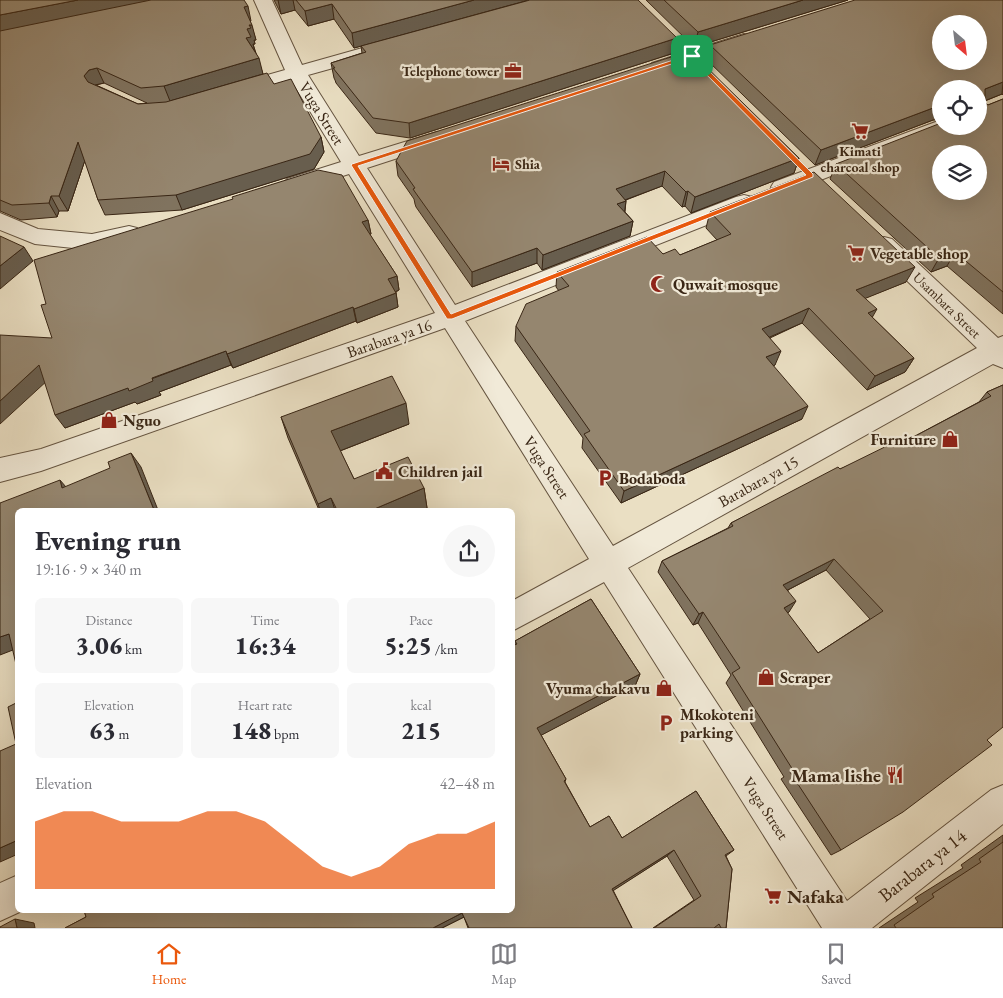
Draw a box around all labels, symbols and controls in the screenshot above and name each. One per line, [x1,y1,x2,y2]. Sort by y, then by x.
north arrow [932,15,988,70]
map controls [932,15,987,200]
pin [671,35,713,77]
icon: arrive [678,42,706,70]
office icon: Telephone tower [503,61,523,81]
place label: Telephone tower [402,62,499,80]
street label: Vuga Street [294,78,349,149]
button: locate [932,80,987,135]
supermarket icon: Kimati charcoal shop [850,121,870,141]
place label: Kimati charcoal shop [821,142,900,176]
button: layers [932,145,987,200]
hotel icon: Shia [491,154,511,174]
place label: Shia [515,155,541,173]
supermarket icon: Vegetable shop [846,243,866,263]
place label: Vegetable shop [870,243,969,264]
street label: Usambara Street [909,268,985,342]
mosque icon: Quwait mosque [649,274,669,294]
place label: Quwait mosque [673,274,778,295]
street label: Barabara ya 16 [344,314,435,363]
shop icon: Nguo [99,410,119,430]
place label: Nguo [123,410,161,431]
place label: Furniture [870,429,936,450]
shop icon: Furniture [940,429,960,449]
street label: Vuga Street [518,432,575,503]
street label: Barabara ya 15 [714,451,802,512]
public building icon: Children jail [374,461,394,481]
place label: Children jail [398,461,483,482]
parking icon: Bodaboda [595,468,615,488]
place label: Bodaboda [619,468,686,489]
text: Evening run [35,522,181,558]
button: share [443,525,495,577]
text: 19:16 · 9 × 340 m [35,559,142,580]
text: Distance [86,611,132,629]
text: Time [250,611,280,629]
text: Pace [409,611,433,629]
text: 3.06 [75,629,122,661]
text: 16:34 [234,629,296,661]
text: 5:25 [384,629,432,661]
text: km [122,640,143,658]
text: /km [432,640,458,658]
shop icon: Scraper [756,667,776,687]
place label: Scraper [780,667,831,688]
place label: Vyuma chakavu [546,678,650,699]
shop icon: Vyuma chakavu [654,678,674,698]
text: Elevation [84,696,134,714]
text: Heart rate [238,696,292,714]
text: kcal [411,696,432,714]
place label: Mkokoteni parking [680,704,754,743]
parking icon: Mkokoteni parking [656,713,676,733]
text: 63 [89,714,116,746]
text: 148 [231,714,271,746]
text: 215 [401,714,441,746]
text: m [116,725,129,743]
text: bpm [271,725,299,743]
place label: Mama lishe [791,763,881,788]
restaurant icon: Mama lishe [885,765,905,785]
text: Elevation [35,773,93,794]
text: 42–48 m [440,773,495,794]
street label: Vuga Street [737,773,794,844]
street label: Barabara ya 14 [873,823,972,908]
place label: Nafaka [787,884,845,909]
supermarket icon: Nafaka [763,886,783,906]
tab: Home [152,940,186,988]
tab: Map [490,940,518,988]
tab: Saved [821,940,851,988]

